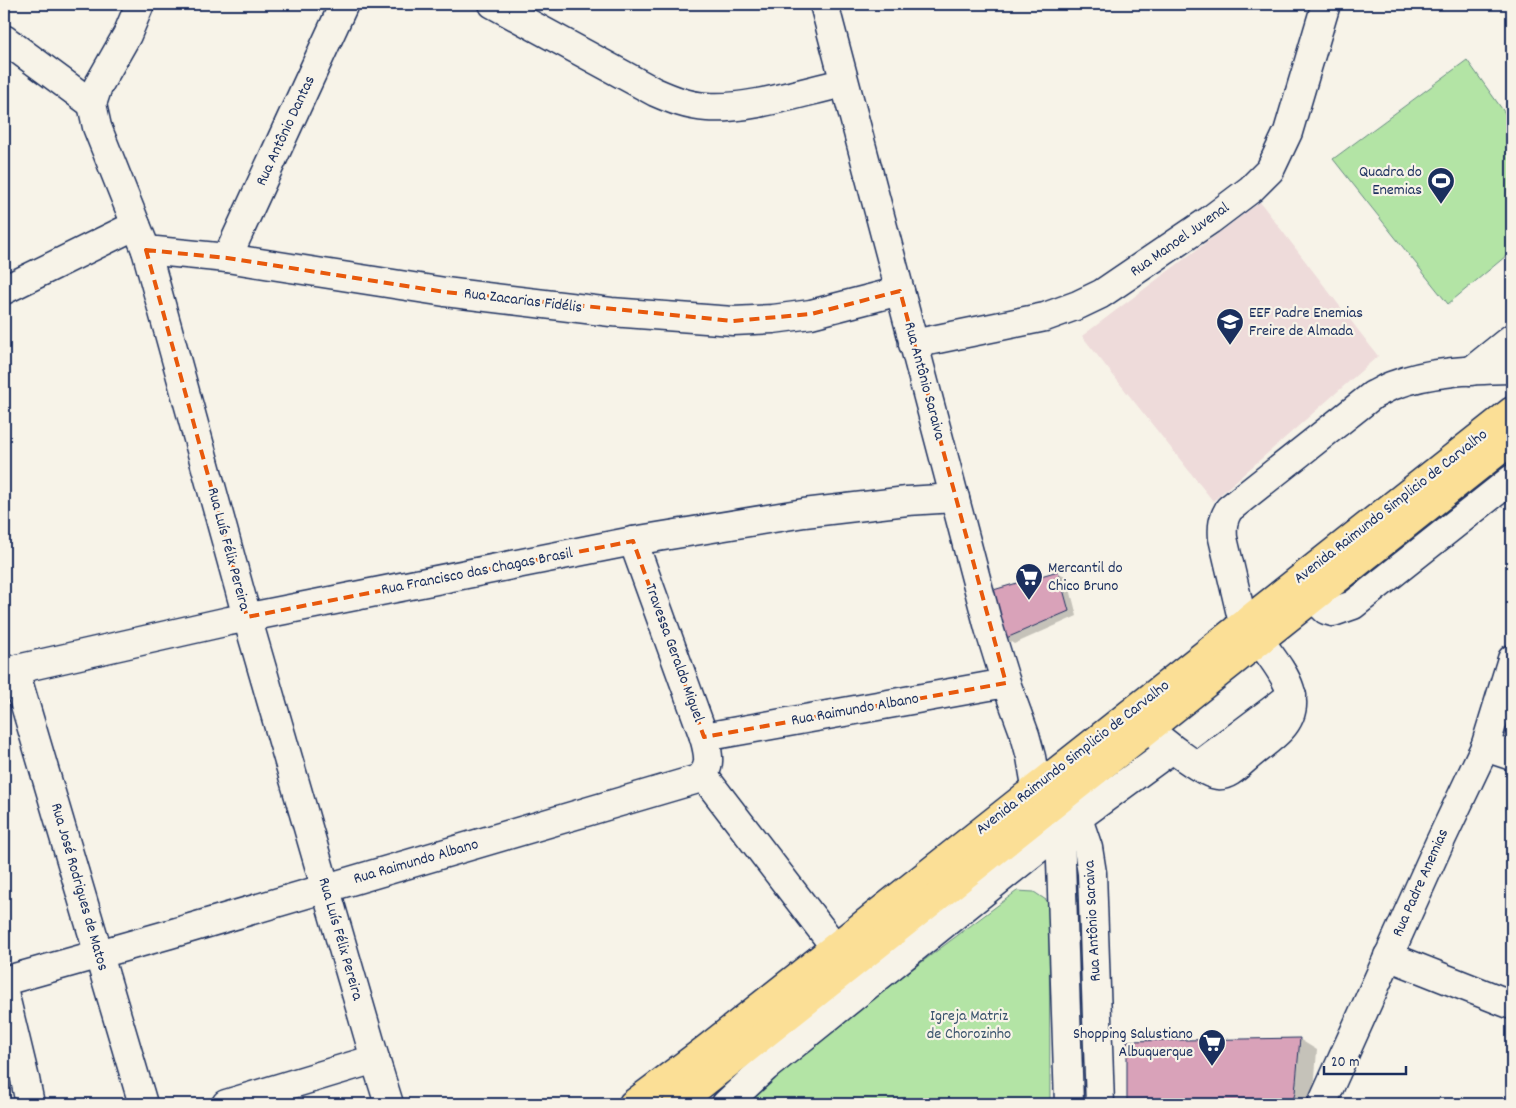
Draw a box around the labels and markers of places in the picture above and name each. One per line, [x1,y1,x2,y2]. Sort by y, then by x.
place label: Quadra do Enemias [1359,161,1422,202]
sports icon: Quadra do Enemias [1426,166,1456,205]
place label: EEF Padre Enemias Freire de Almada [1249,302,1363,343]
school or university icon: EEF Padre Enemias Freire de Almada [1215,307,1245,346]
place label: Mercantil do Chico Bruno [1048,557,1123,598]
supermarket icon: Mercantil do Chico Bruno [1014,562,1044,601]
place label: Shopping Salustiano Albuquerque [1073,1023,1193,1064]
supermarket icon: Shopping Salustiano Albuquerque [1197,1028,1227,1067]

